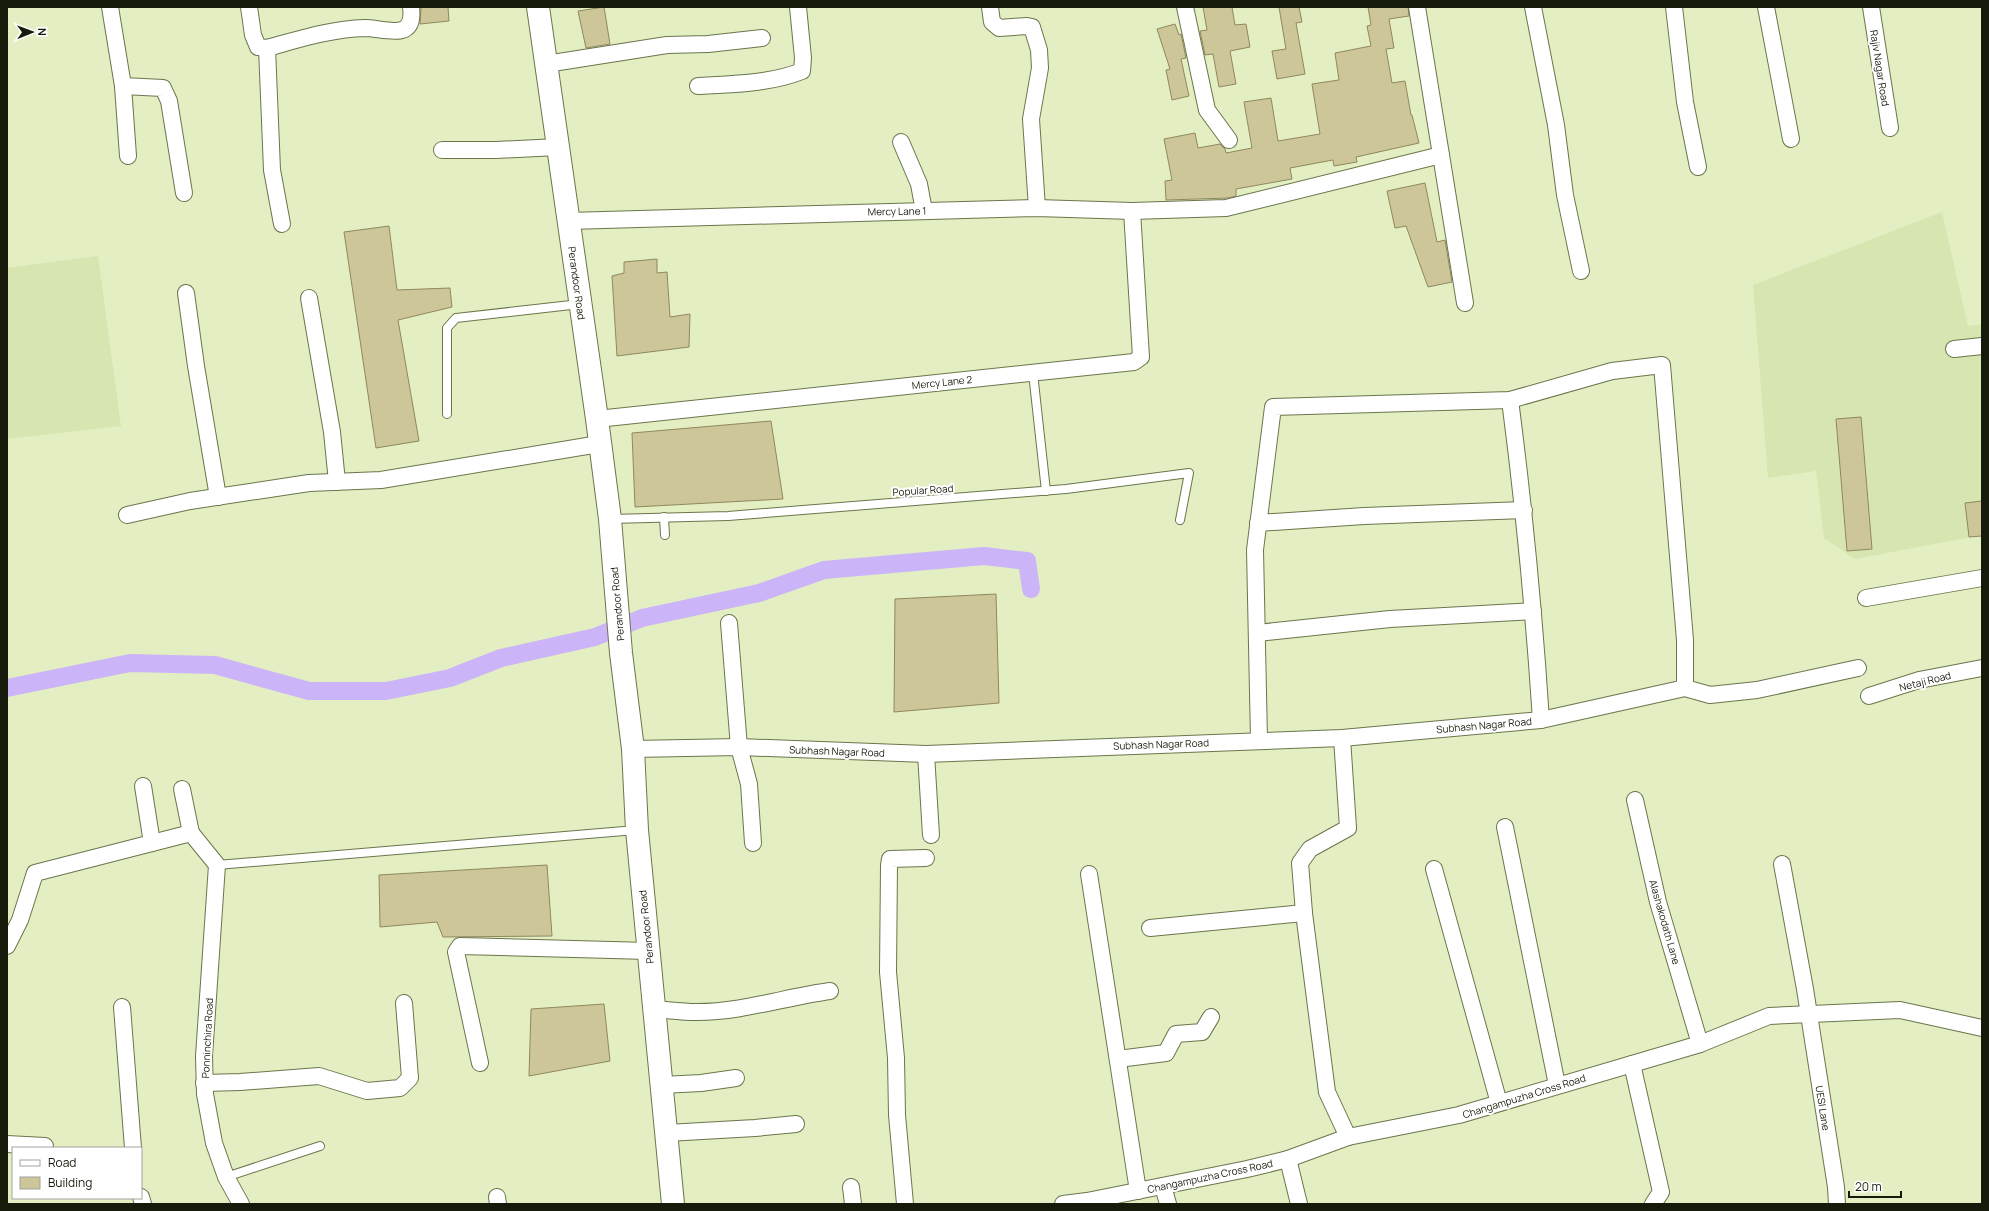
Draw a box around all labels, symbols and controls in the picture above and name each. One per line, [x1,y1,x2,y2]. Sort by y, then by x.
north arrow [12,12,52,52]
text: N [35,28,50,36]
street label: Rajiv Nagar Road [1867,29,1893,107]
street label: Mercy Lane 1 [868,203,926,219]
street label: Perandoor Road [565,245,589,321]
street label: Mercy Lane 2 [911,372,973,392]
street label: Popular Road [892,481,954,499]
street label: Perandoor Road [607,567,627,641]
street label: Netaji Road [1898,668,1952,694]
street label: Subhash Nagar Road [1436,714,1532,736]
street label: Subhash Nagar Road [1113,735,1209,753]
street label: Subhash Nagar Road [789,742,885,760]
street label: Alashakodath Lane [1646,878,1684,966]
street label: Perandoor Road [635,890,657,964]
street label: Ponninchira Road [198,997,216,1079]
street label: Changampuzha Cross Road [1461,1071,1587,1121]
street label: UESI Lane [1813,1084,1833,1132]
legend [12,1147,142,1199]
text: Road [48,1154,76,1171]
street label: Changampuzha Cross Road [1146,1156,1274,1196]
scale bar [1849,1173,1901,1199]
text: Building [48,1174,92,1191]
text: 20 m [1855,1178,1882,1195]

